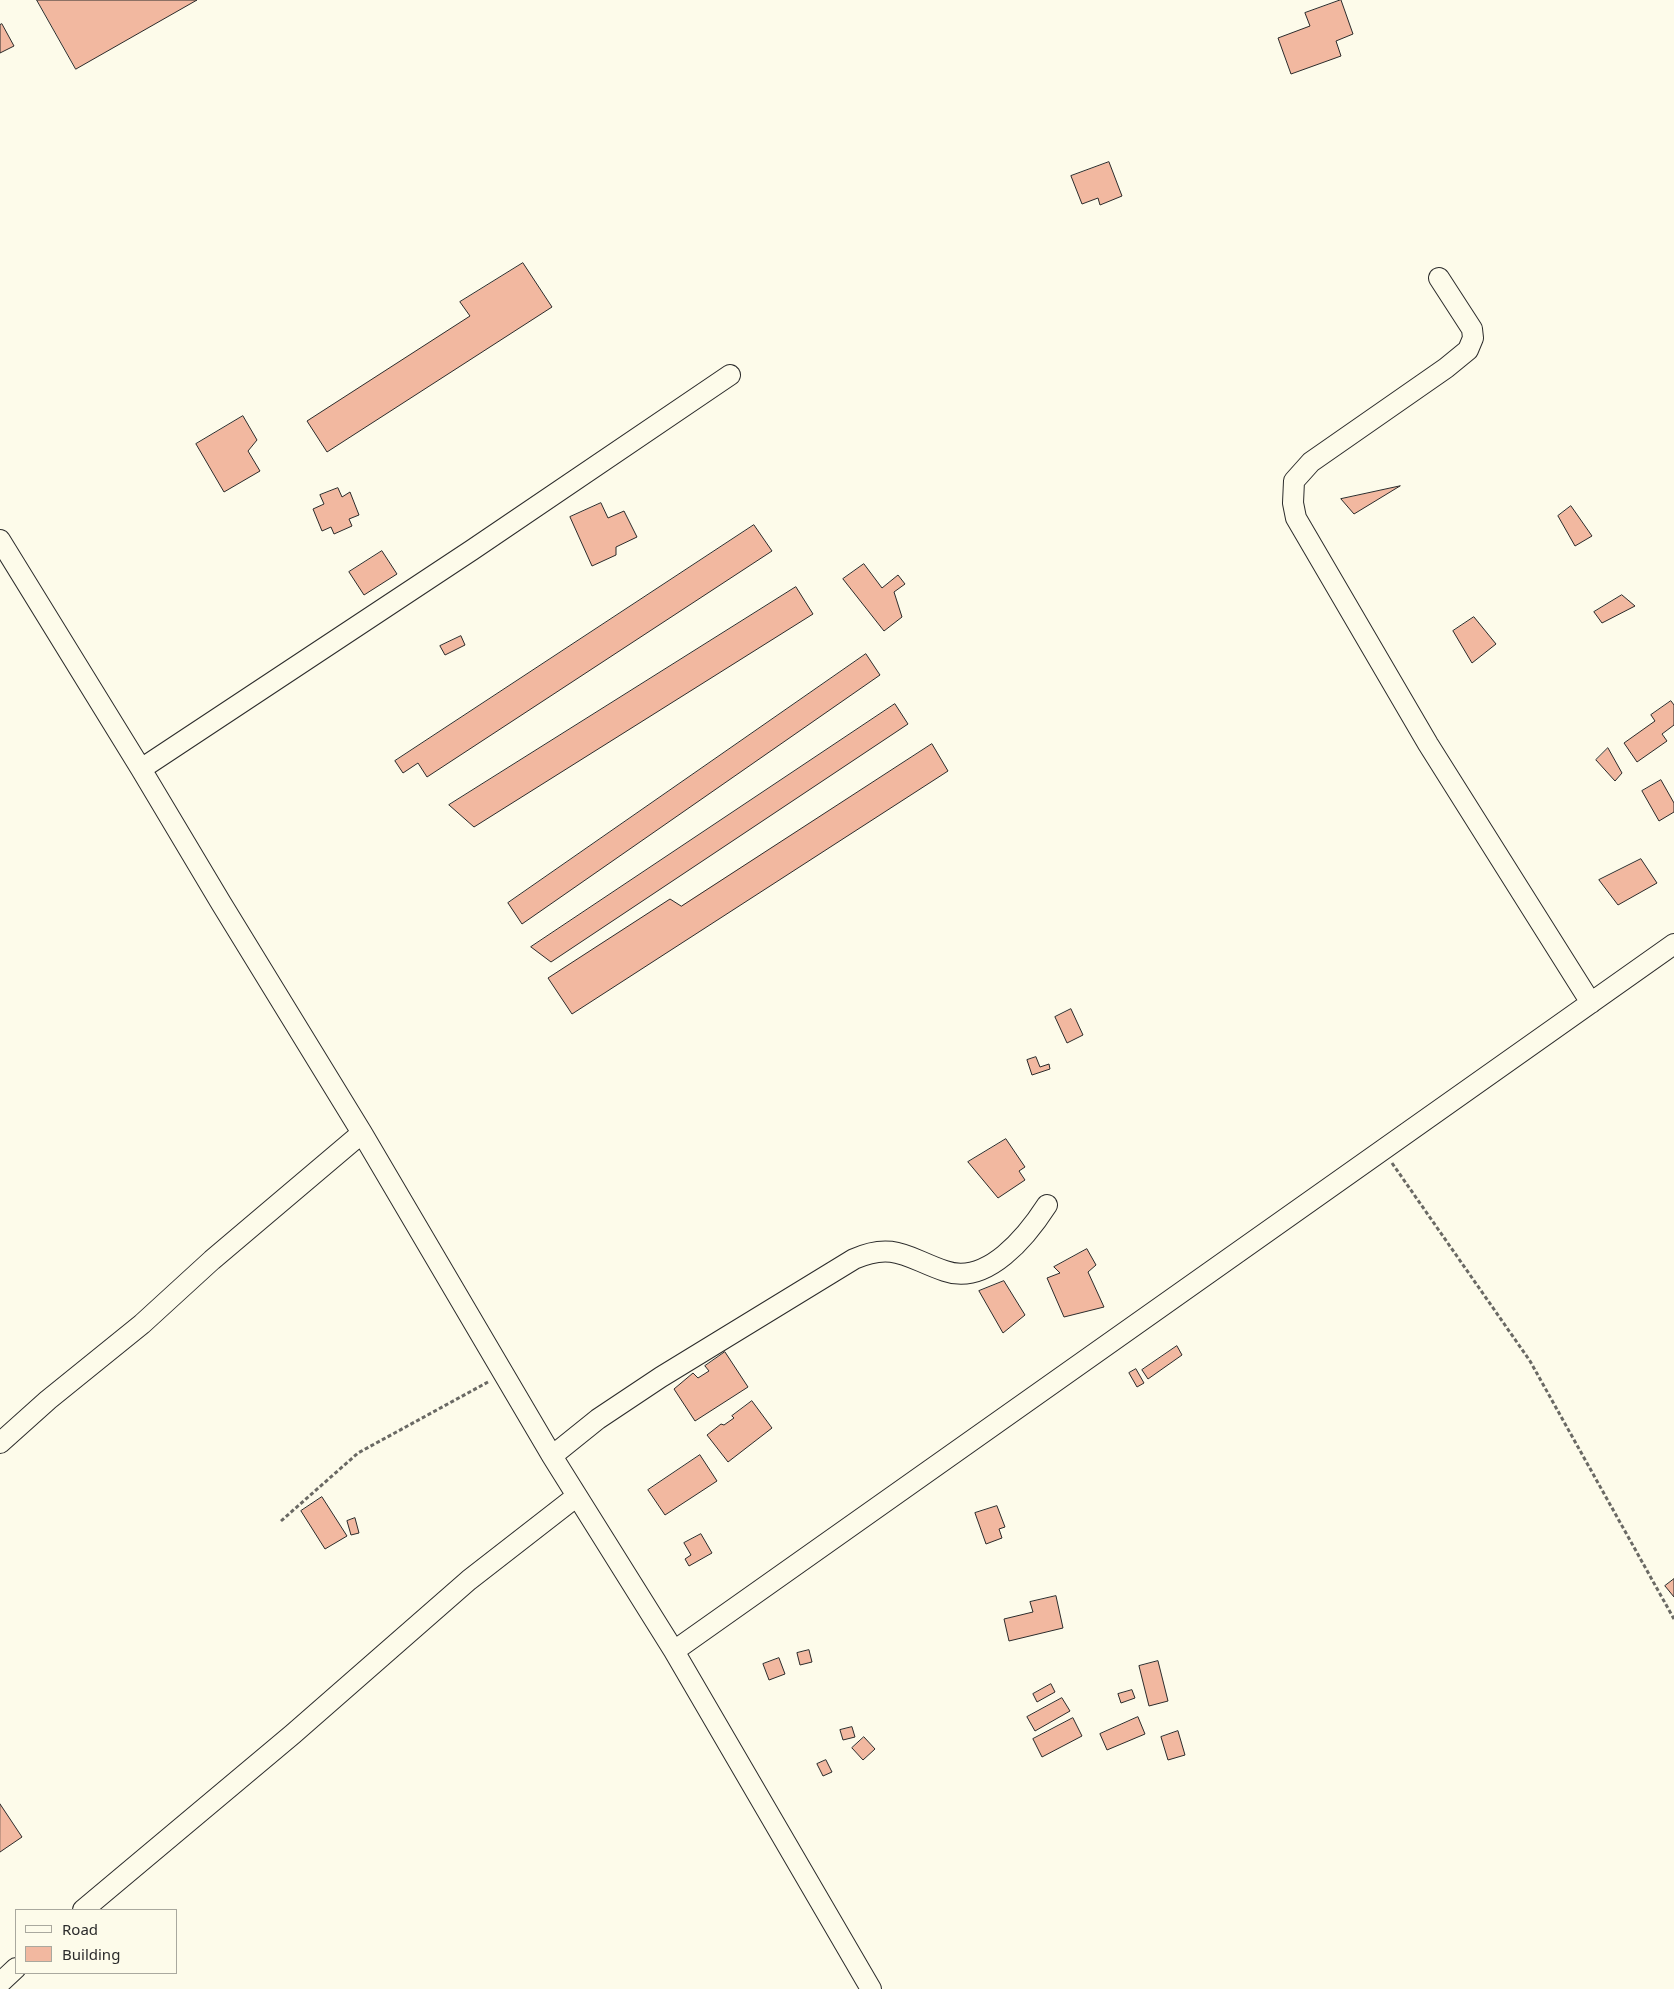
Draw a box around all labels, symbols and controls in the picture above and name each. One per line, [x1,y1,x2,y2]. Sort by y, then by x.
legend [15,1909,178,1974]
text: Road [62,1919,98,1939]
text: Building [62,1944,120,1964]

